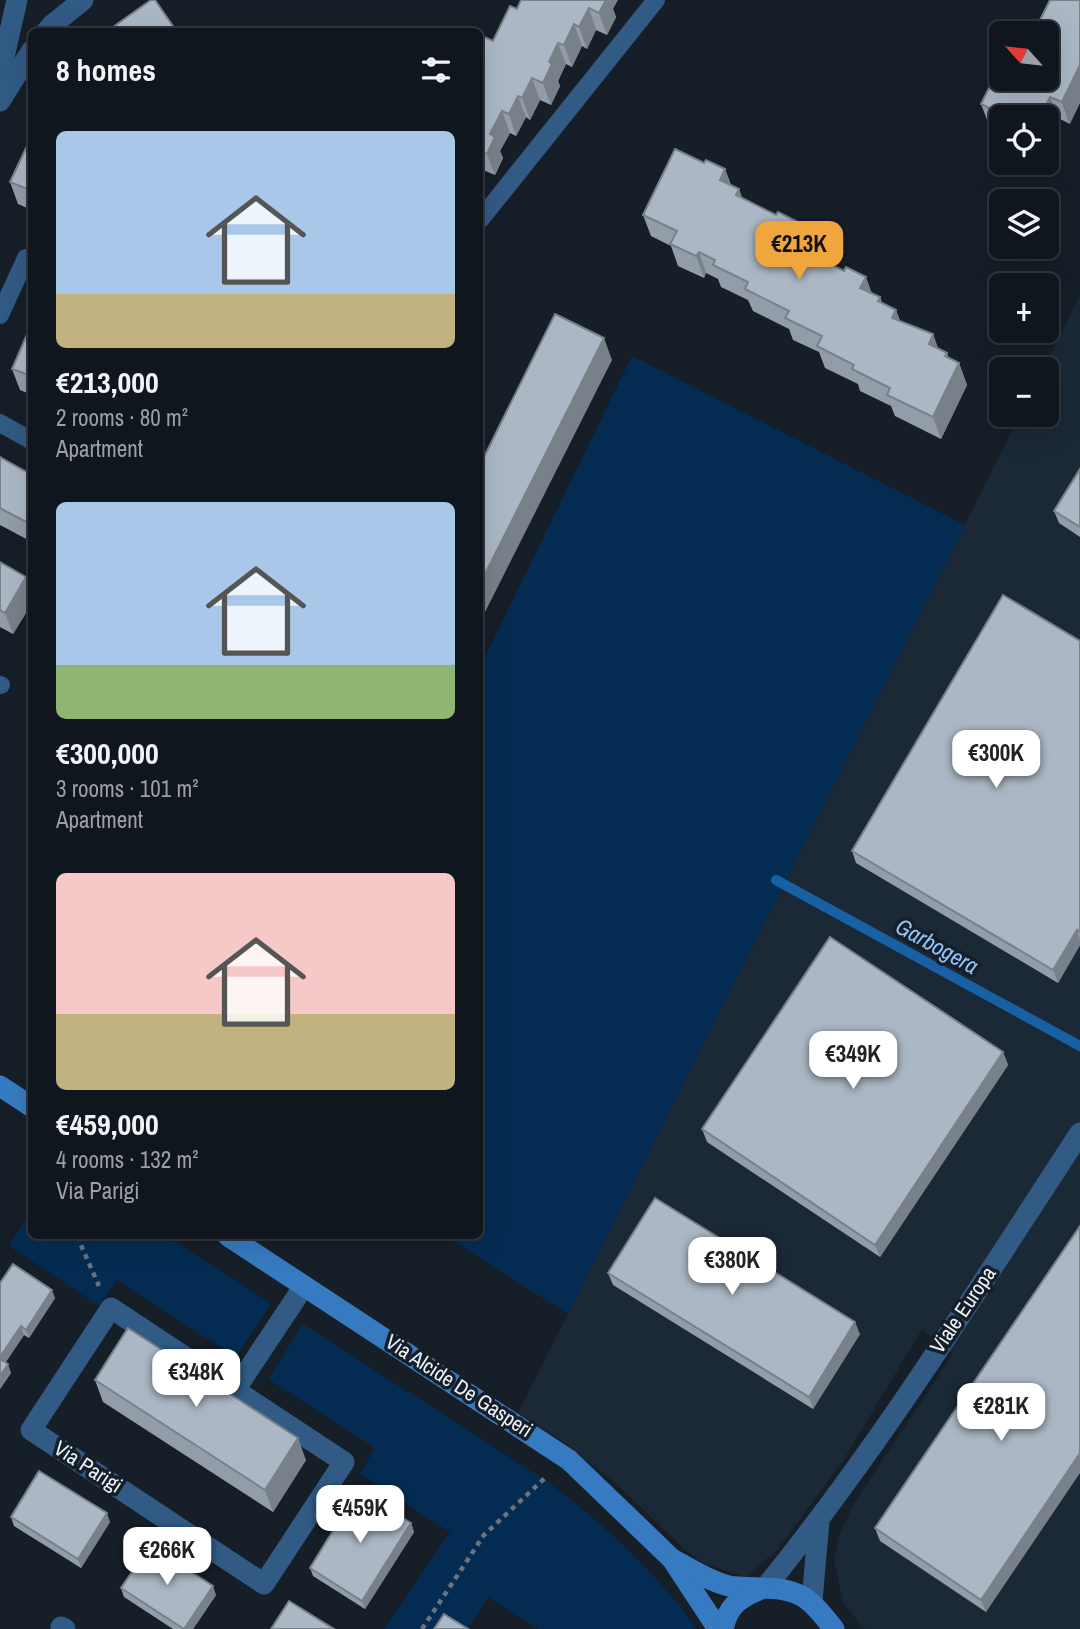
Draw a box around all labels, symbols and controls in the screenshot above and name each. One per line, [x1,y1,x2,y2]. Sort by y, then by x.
north arrow [989,21,1059,91]
map controls [989,21,1059,427]
text: 8 homes [56,50,156,90]
icon: filters [417,51,455,89]
button: locate [989,105,1059,175]
icon: home [193,177,319,303]
button: layers [989,189,1059,259]
pin: €213K [750,222,848,281]
text: €213K [771,228,827,259]
button: + [989,273,1059,343]
button: − [989,357,1059,427]
text: €213,000 [56,362,159,402]
text: 2 rooms · 80 m² [56,402,188,433]
text: Apartment [56,433,143,464]
icon: home [193,548,319,674]
pin: €300K [947,730,1045,790]
text: €300,000 [56,733,159,773]
text: €300K [968,737,1024,768]
text: 3 rooms · 101 m² [56,773,199,804]
text: Apartment [56,804,143,835]
water label: Garbogera [890,910,984,981]
icon: home [193,919,319,1045]
pin: €349K [804,1032,902,1091]
text: €349K [825,1038,881,1069]
text: €459,000 [56,1104,159,1144]
text: 4 rooms · 132 m² [56,1144,199,1175]
text: Via Parigi [56,1175,140,1206]
pin: €380K [683,1238,781,1297]
text: €380K [704,1244,760,1275]
street label: Viale Europa [923,1260,1003,1359]
street label: Via Alcide De Gasperi [380,1327,539,1444]
pin: €348K [147,1350,245,1409]
text: €348K [168,1356,224,1387]
pin: €281K [952,1384,1050,1443]
text: €281K [973,1390,1029,1421]
street label: Via Parigi [48,1434,128,1500]
pin: €459K [311,1486,409,1545]
text: €459K [332,1492,388,1523]
pin: €266K [118,1528,216,1587]
text: €266K [139,1534,195,1565]

